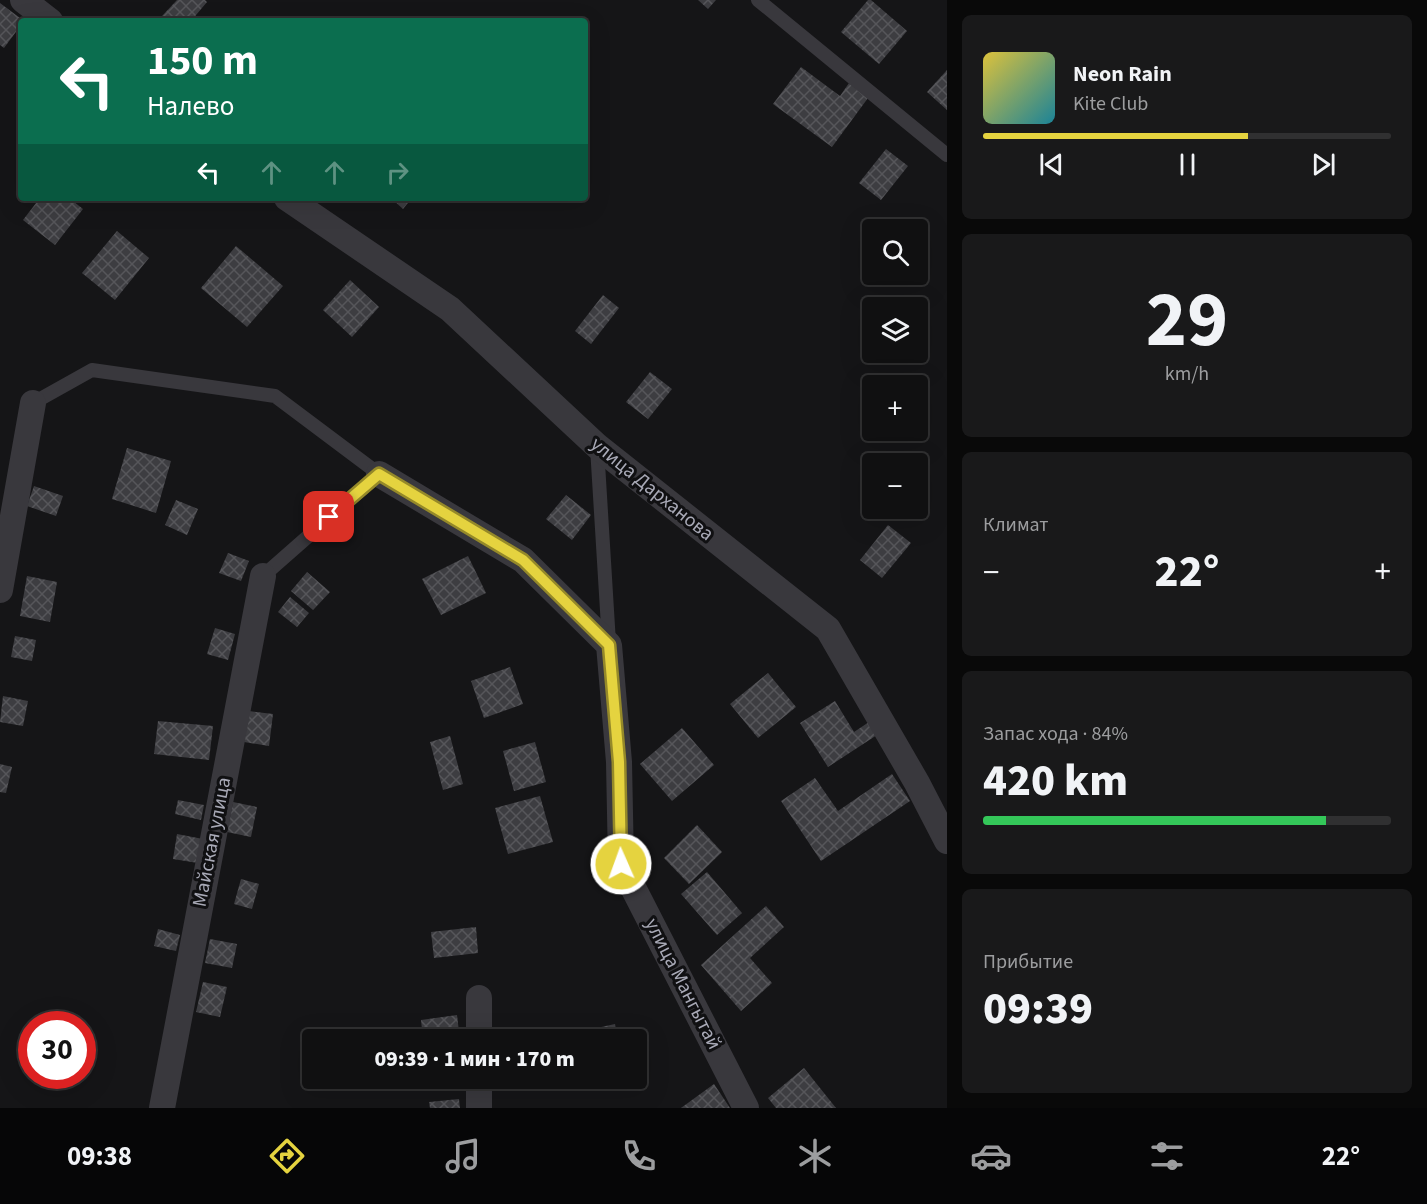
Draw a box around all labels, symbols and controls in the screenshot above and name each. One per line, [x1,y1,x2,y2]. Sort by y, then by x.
text: 150 m [147,31,258,91]
icon: left [48,42,126,120]
text: Neon Rain [1073,58,1172,90]
text: Налево [147,87,234,126]
text: Kite Club [1073,90,1148,118]
icon: previous [1035,148,1068,181]
icon: pause [1171,148,1204,181]
icon: next [1307,148,1340,181]
icon: left [192,156,225,189]
icon: ahead [255,156,288,189]
icon: ahead [318,156,351,189]
icon: right [381,156,414,189]
map controls [862,219,928,519]
button: search [862,219,928,285]
text: 29 [1146,265,1228,376]
button: layers [862,297,928,363]
text: km/h [1165,360,1209,388]
button: + [862,375,928,441]
street label: улица Дарханова [584,431,720,547]
button: − [862,453,928,519]
pin [303,491,354,542]
icon: arrive [312,500,345,533]
text: Климат [983,511,1049,539]
text: 22° [1155,540,1219,604]
text: − [983,549,999,596]
text: + [1375,549,1391,596]
text: Запас хода · 84% [983,720,1128,748]
text: 420 km [983,749,1128,813]
street label: Майская улица [186,775,238,909]
position arrow [589,832,653,896]
street label: улица Мангытай [638,913,728,1055]
text: Прибытие [983,948,1073,976]
text: 09:39 [983,977,1093,1041]
speed limit sign: 30 [18,1011,96,1089]
text: 09:39 · 1 мин · 170 m [374,1043,575,1075]
icon: directions [266,1135,308,1177]
icon: music [442,1135,484,1177]
icon: phone [618,1135,660,1177]
icon: climate [794,1135,836,1177]
icon: car [970,1135,1012,1177]
icon: filters [1146,1135,1188,1177]
text: 09:38 [67,1137,132,1176]
text: 22° [1322,1137,1360,1176]

